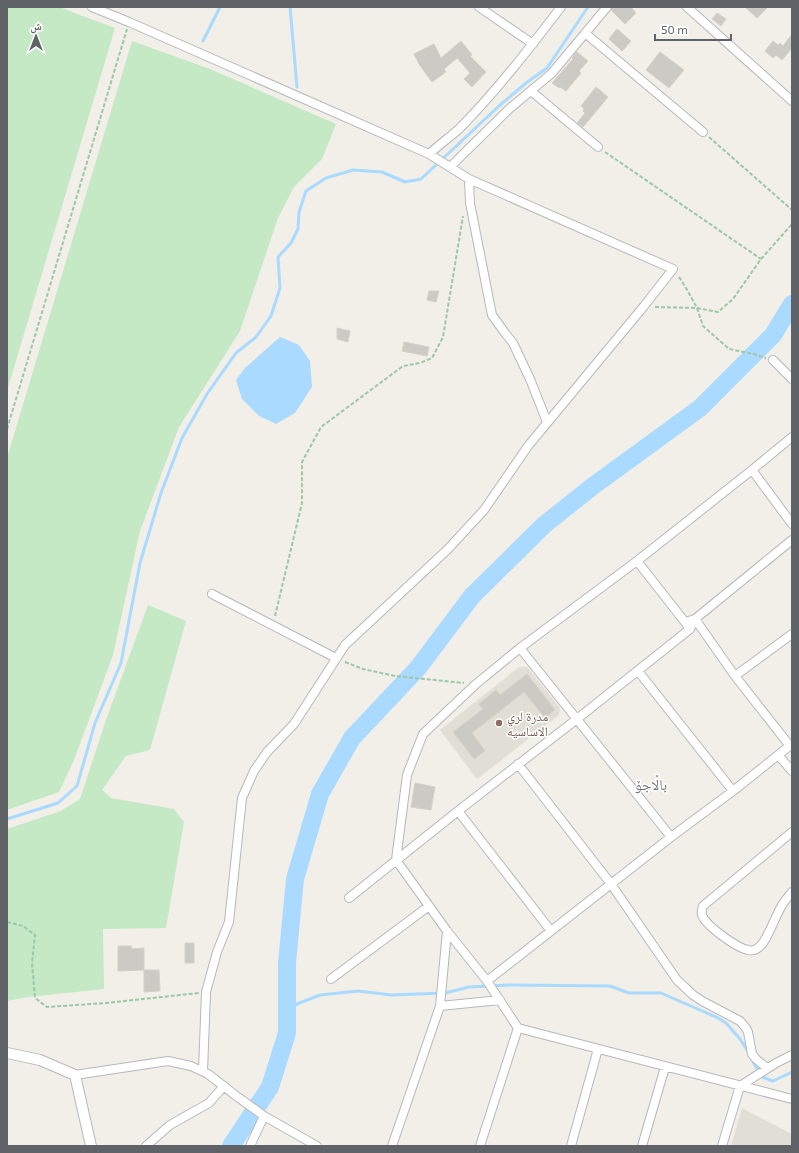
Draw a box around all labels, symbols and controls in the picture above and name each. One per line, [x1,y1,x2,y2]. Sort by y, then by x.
north arrow [16,16,56,56]
scale bar [655,16,731,42]
text: ش [30,19,42,34]
text: 50 m [661,22,688,36]
place label: مدرة لري الاساسیه [507,708,548,739]
marker: مدرة لري الاساسیه [494,718,504,728]
district label: باڵاجۆ [635,774,667,794]

